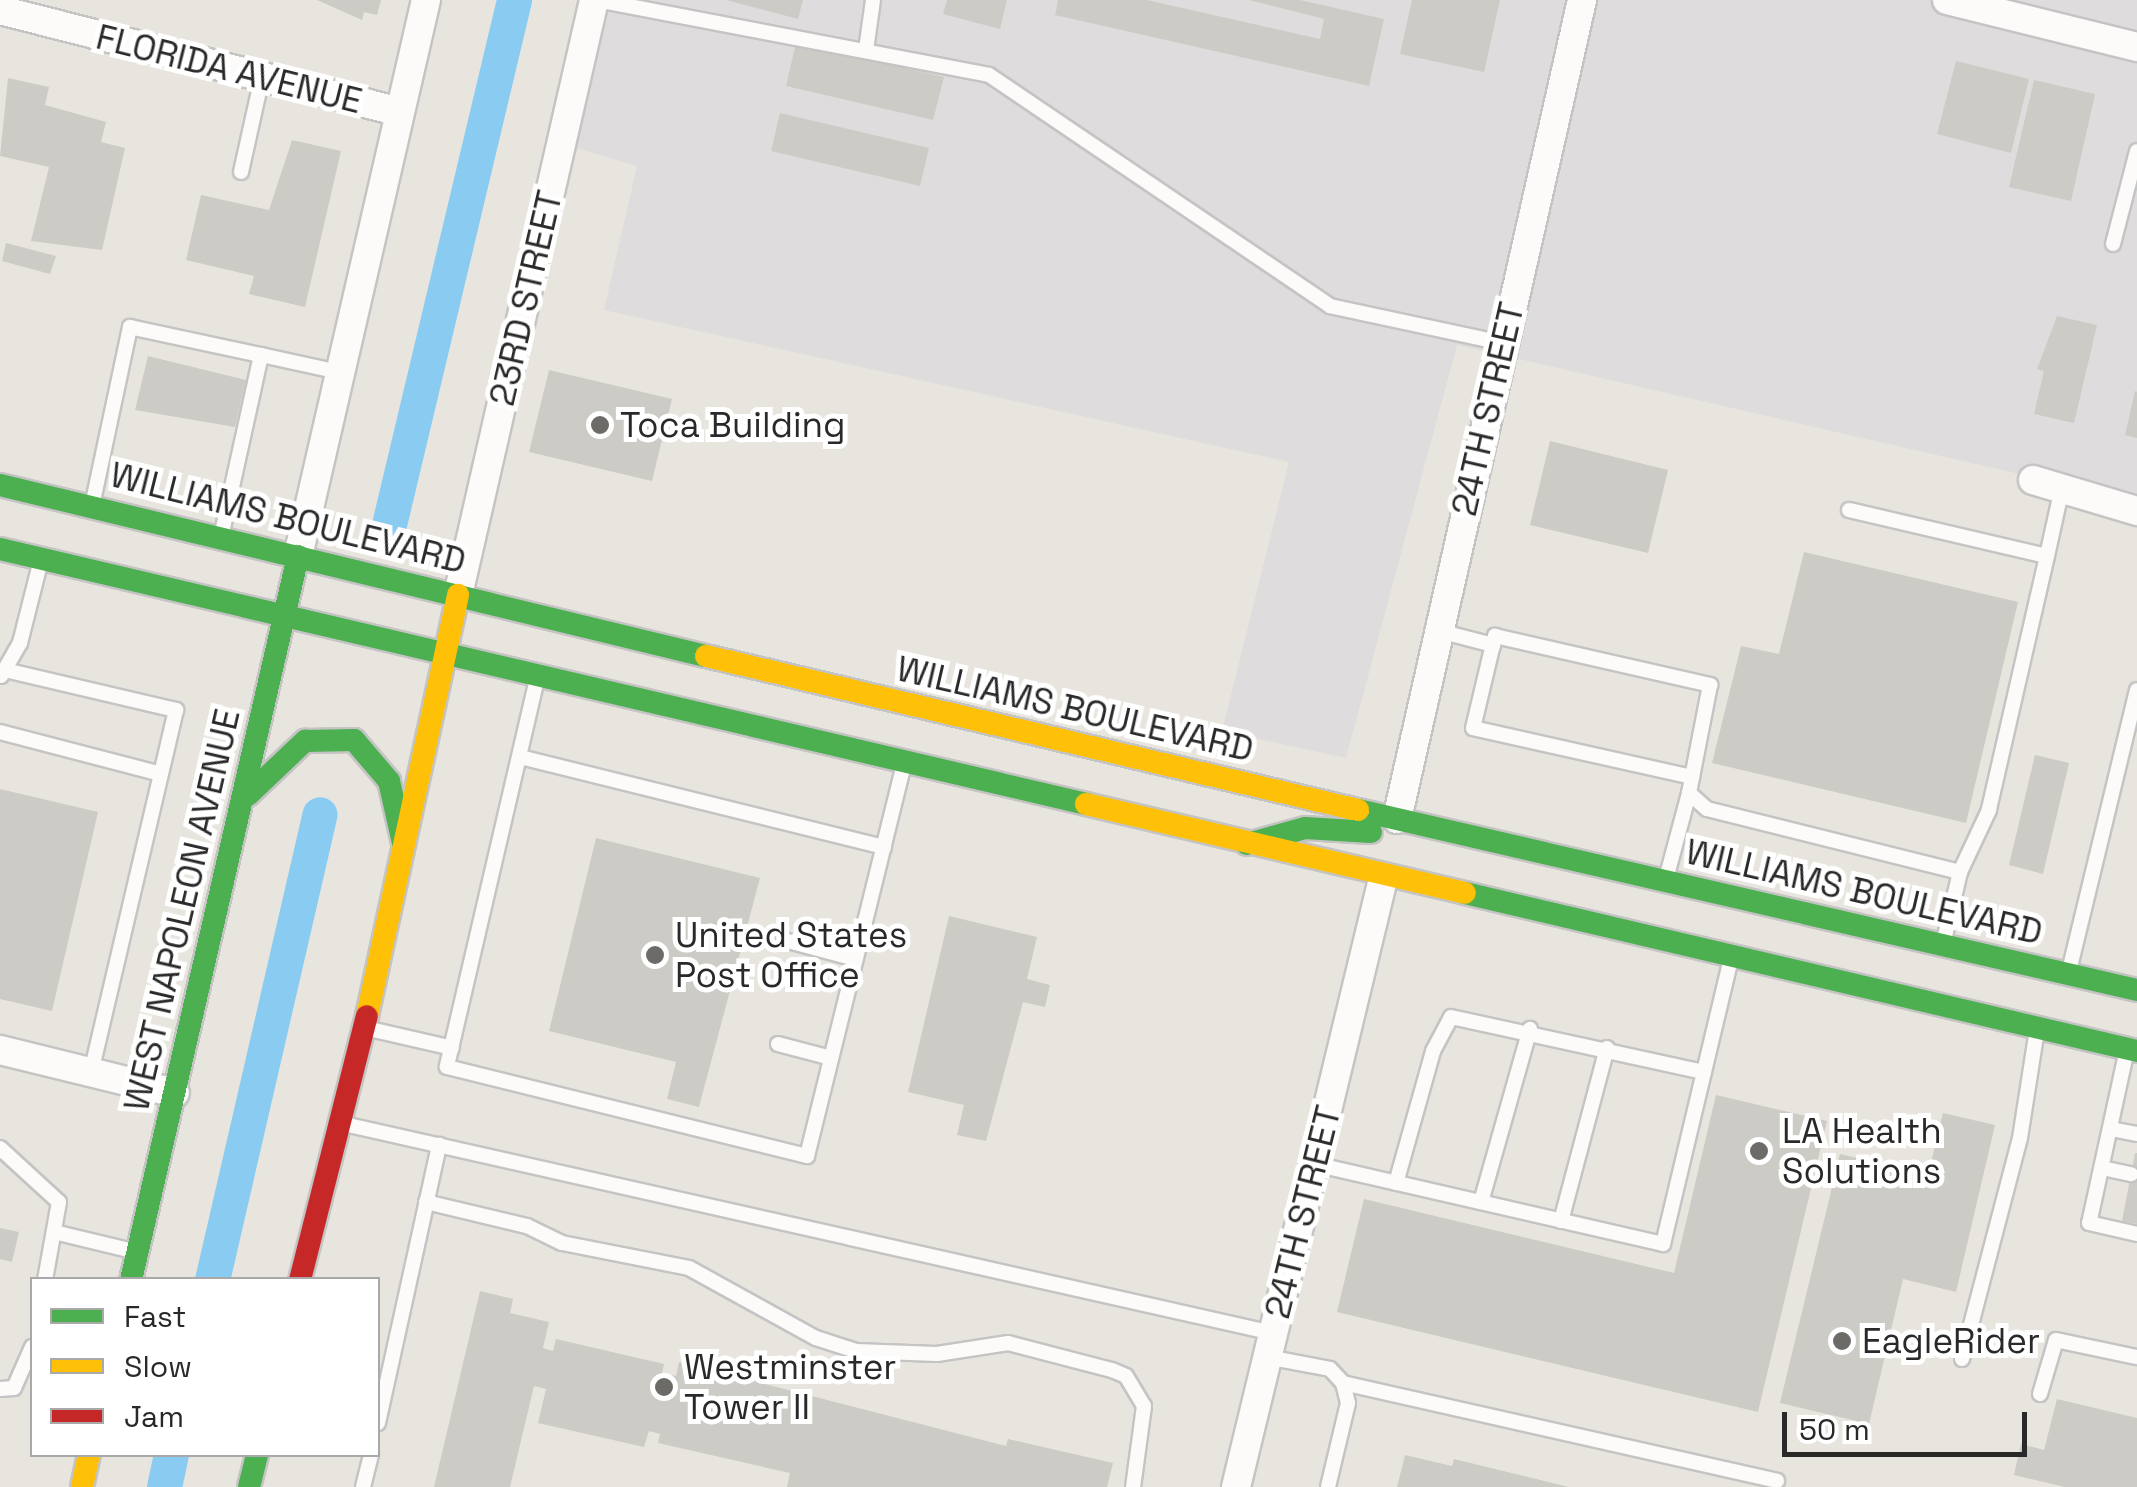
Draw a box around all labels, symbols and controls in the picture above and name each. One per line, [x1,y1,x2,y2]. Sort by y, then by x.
street label: FLORIDA AVENUE [91,16,367,122]
street label: 23RD STREET [481,186,571,410]
street label: 24TH STREET [1443,298,1533,520]
place label: Toca Building [620,404,845,446]
marker: Toca Building [589,414,611,436]
street label: WILLIAMS BOULEVARD [106,454,470,582]
street label: WILLIAMS BOULEVARD [893,648,1257,770]
street label: WEST NAPOLEON AVENUE [115,704,249,1116]
street label: WILLIAMS BOULEVARD [1682,831,2046,953]
place label: United States Post Office [675,914,907,996]
marker: United States Post Office [644,944,666,966]
street label: 24TH STREET [1256,1101,1350,1323]
place label: LA Health Solutions [1782,1110,1942,1192]
marker: LA Health Solutions [1746,1138,1772,1164]
legend [30,1277,380,1457]
text: Fast [124,1297,186,1336]
place label: EagleRider [1862,1320,2040,1362]
marker: EagleRider [1831,1330,1853,1352]
place label: Westminster Tower II [684,1346,897,1428]
text: Slow [124,1347,192,1386]
marker: Westminster Tower II [653,1376,675,1398]
scale bar [1787,1392,2032,1454]
text: Jam [124,1397,184,1436]
text: 50 m [1799,1410,1870,1449]

